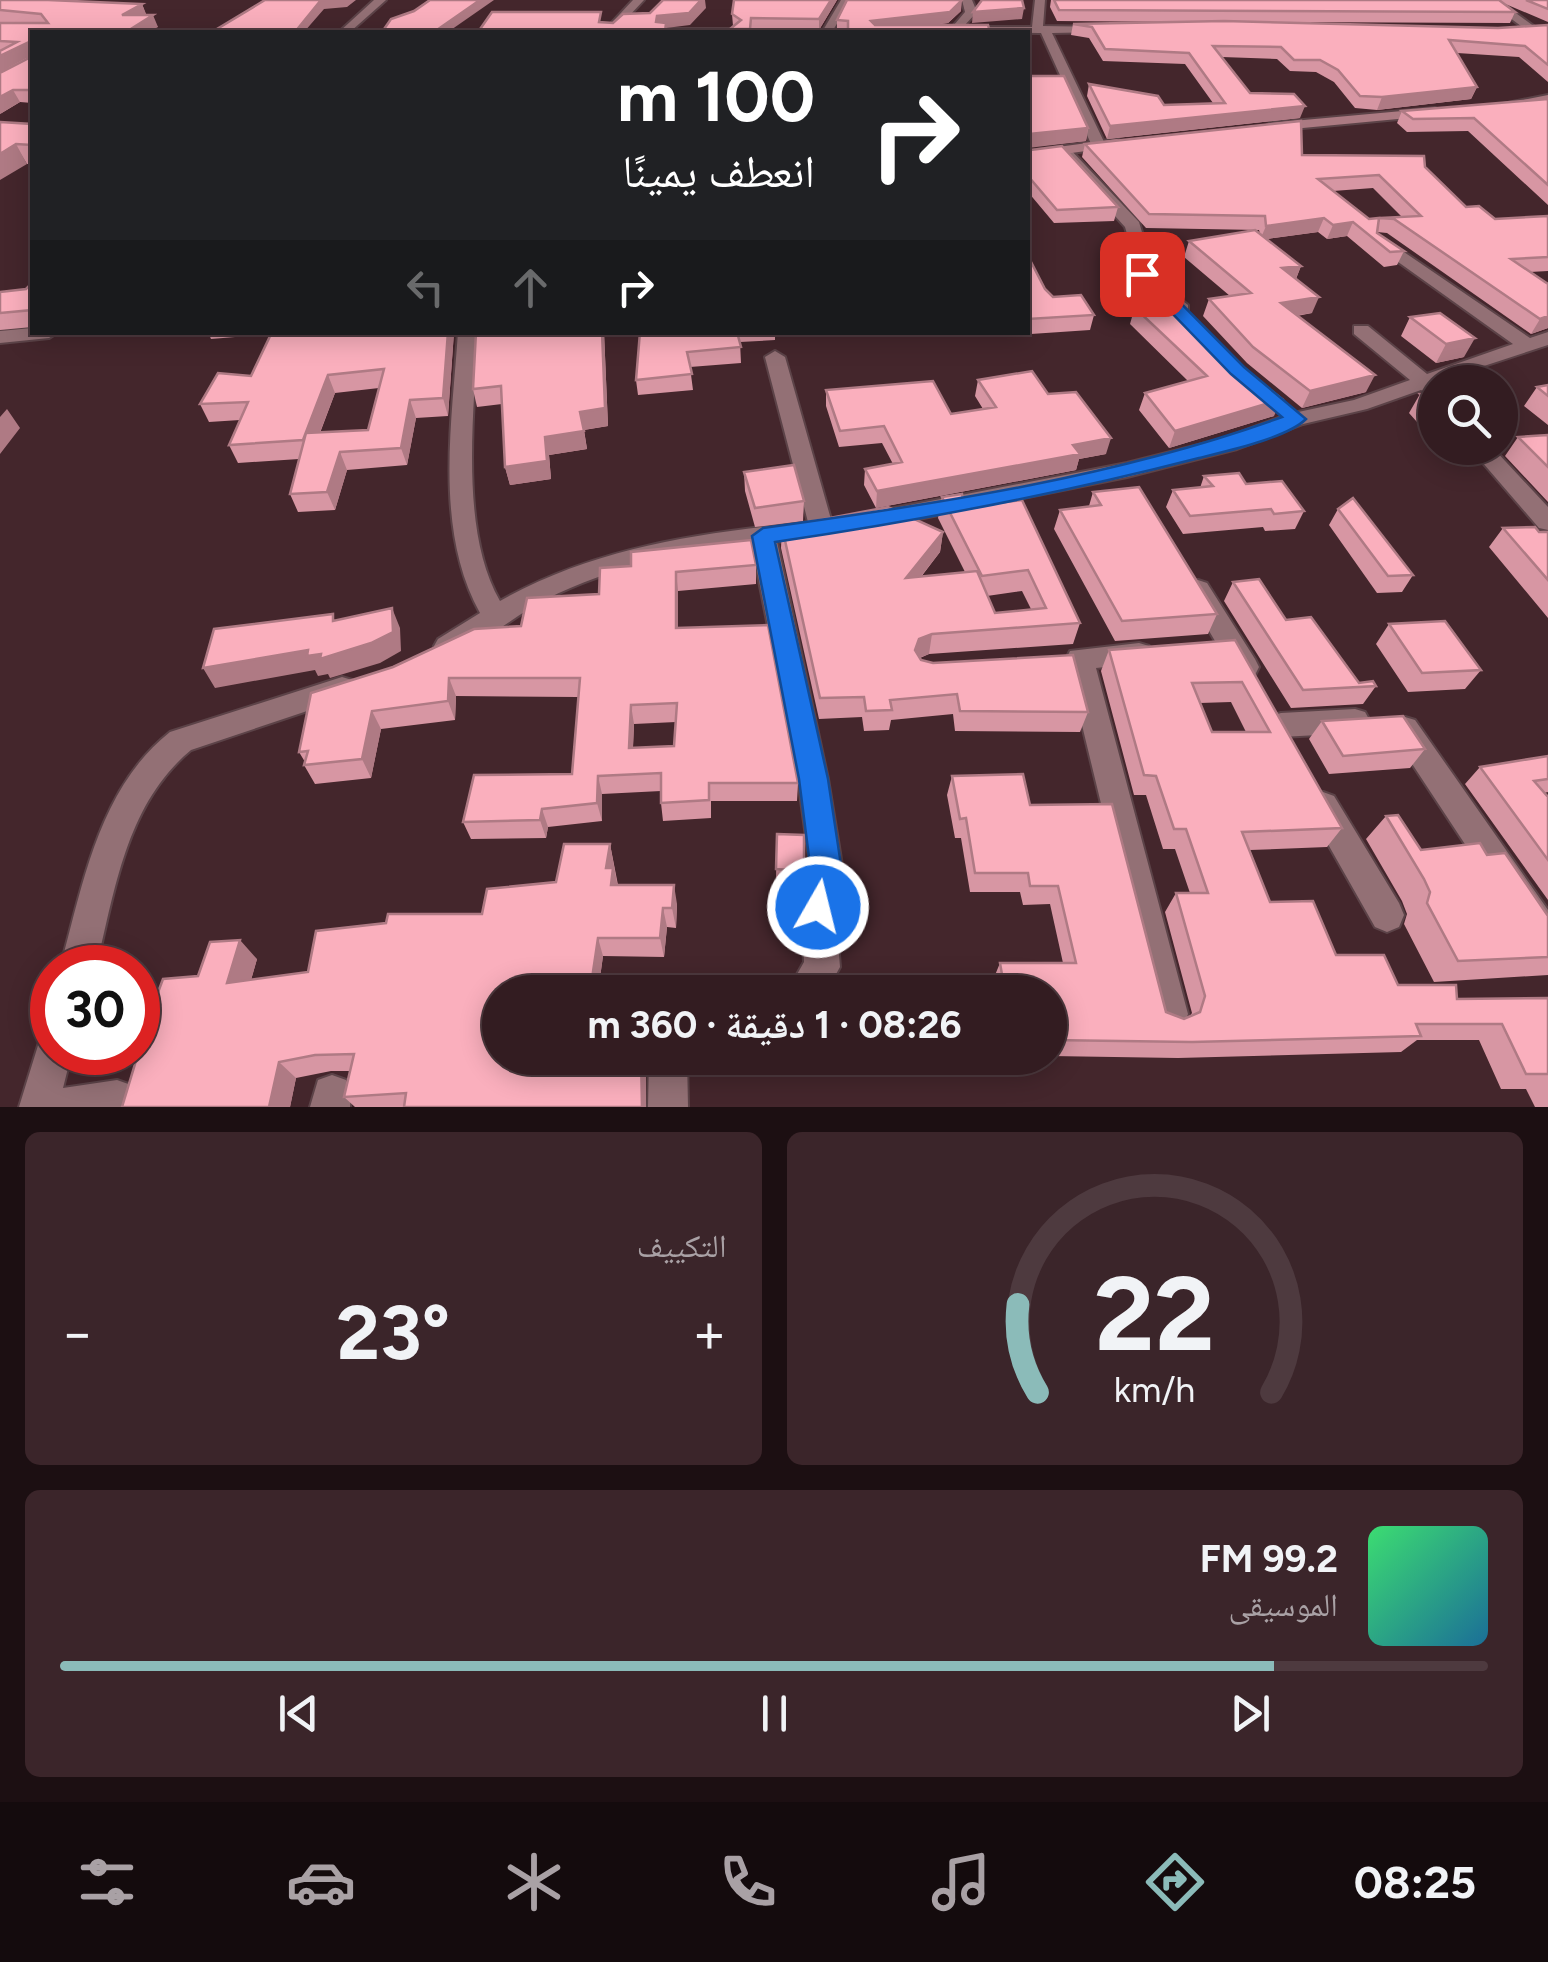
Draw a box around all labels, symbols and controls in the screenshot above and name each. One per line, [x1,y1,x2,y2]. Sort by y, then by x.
text: 100 m [617,54,815,139]
icon: right [850,70,980,200]
text: انعطف يمينًا [622,144,815,198]
pin [1100,232,1185,317]
icon: arrive [1115,247,1170,302]
icon: left [398,260,453,315]
icon: ahead [503,260,558,315]
icon: right [608,260,663,315]
map controls [1418,365,1518,465]
button: search [1418,365,1518,465]
position arrow [766,855,870,959]
speed limit sign: 30 [30,945,160,1075]
text: 08:26 · 1 دقيقة · 360 m [587,1002,962,1048]
text: التكييف [637,1227,727,1265]
text: 22 [1095,1251,1215,1376]
text: 23° [337,1288,450,1378]
text: − [60,1300,94,1366]
text: + [692,1300,726,1366]
text: km/h [1114,1368,1196,1411]
text: 99.2 FM [1200,1536,1338,1582]
text: الموسيقى [1228,1586,1338,1624]
icon: previous [271,1686,326,1741]
icon: pause [747,1686,802,1741]
icon: next [1223,1686,1278,1741]
icon: filters [72,1847,142,1917]
icon: car [286,1847,356,1917]
icon: climate [499,1847,569,1917]
icon: phone [713,1847,783,1917]
icon: music [926,1847,996,1917]
icon: directions [1140,1847,1210,1917]
text: 08:25 [1354,1855,1476,1909]

